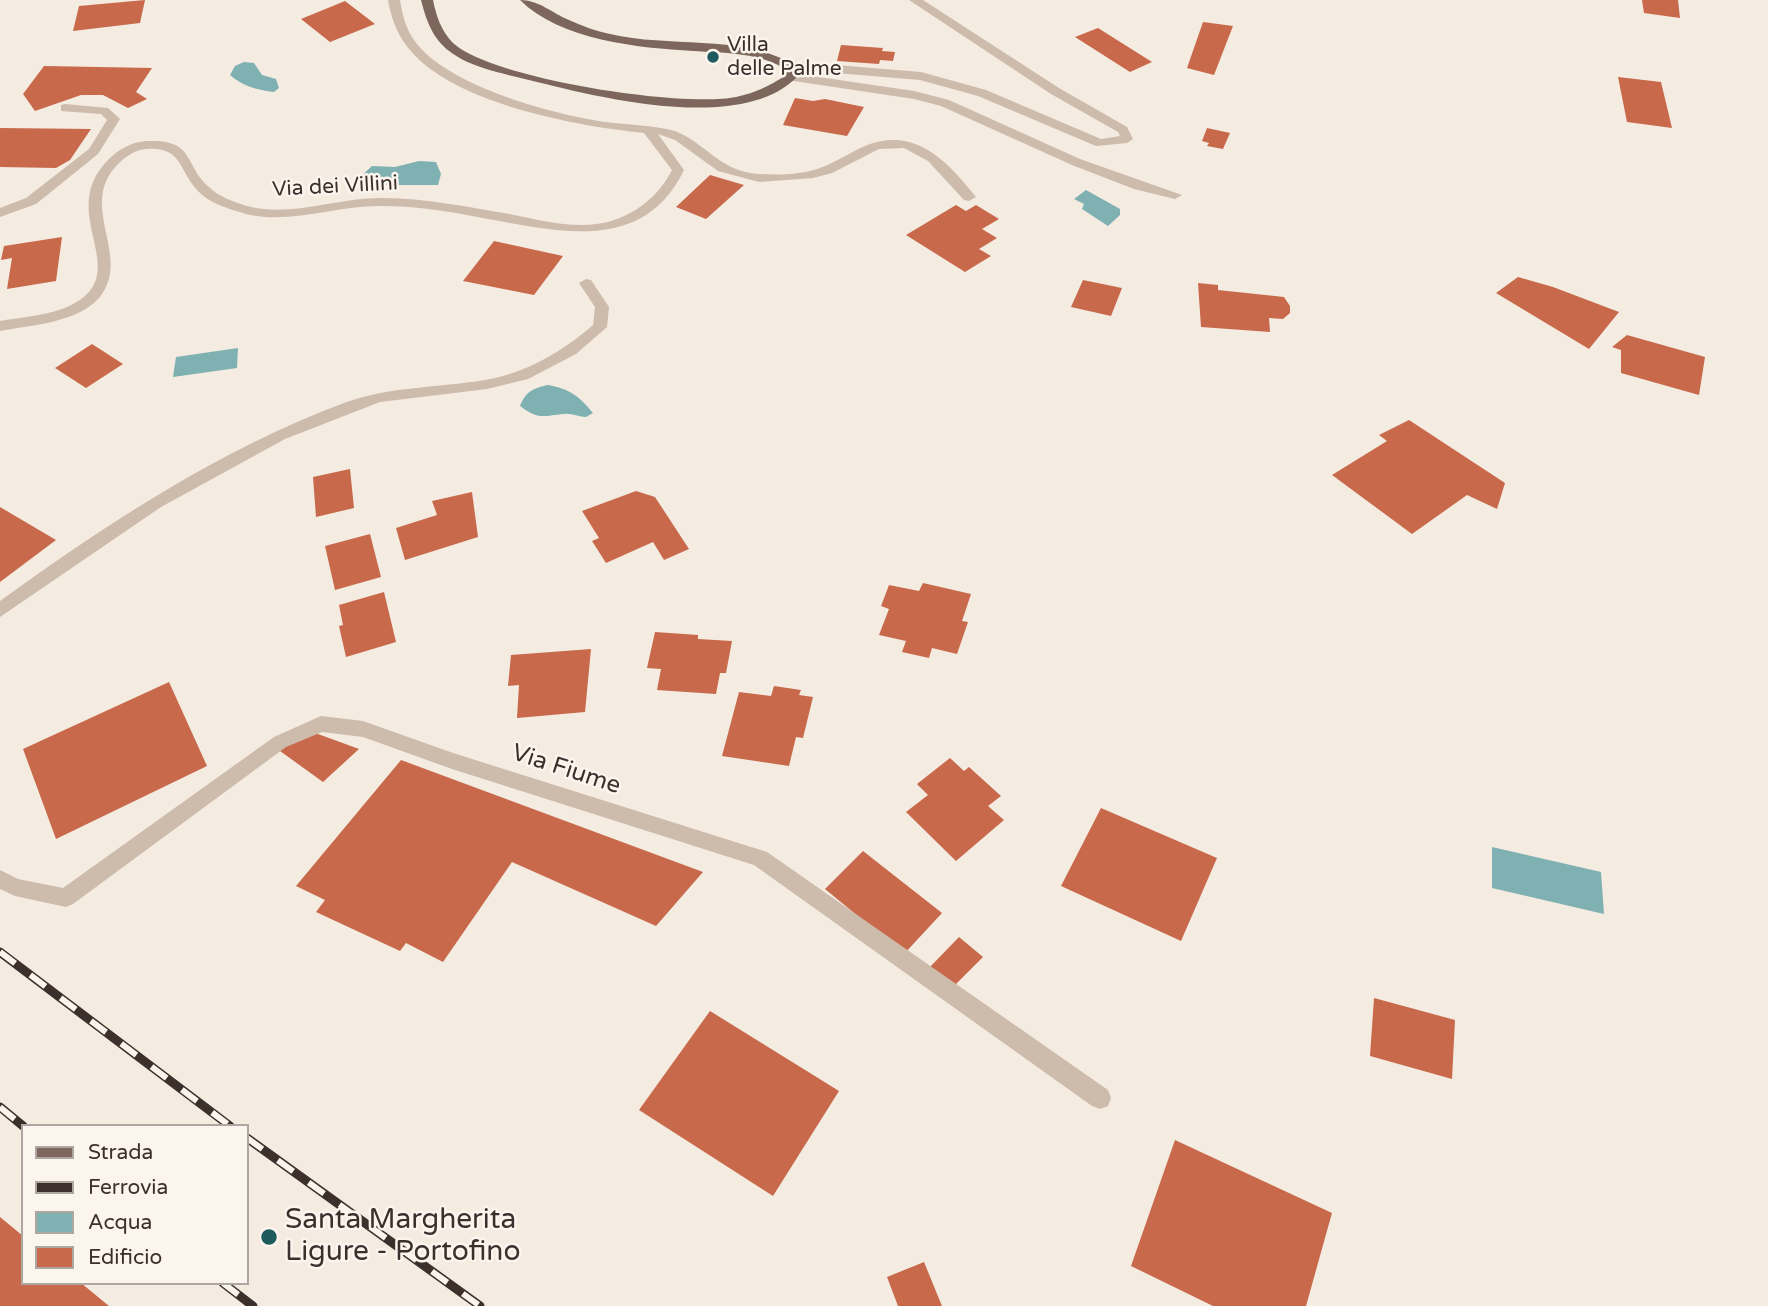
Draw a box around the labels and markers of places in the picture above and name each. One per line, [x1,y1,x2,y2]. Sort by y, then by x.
place label: Villa delle Palme [727,32,842,82]
marker: Villa delle Palme [705,49,721,65]
place label: Santa Margherita Ligure - Portofino [285,1204,520,1270]
marker: Santa Margherita Ligure - Portofino [259,1227,279,1247]

